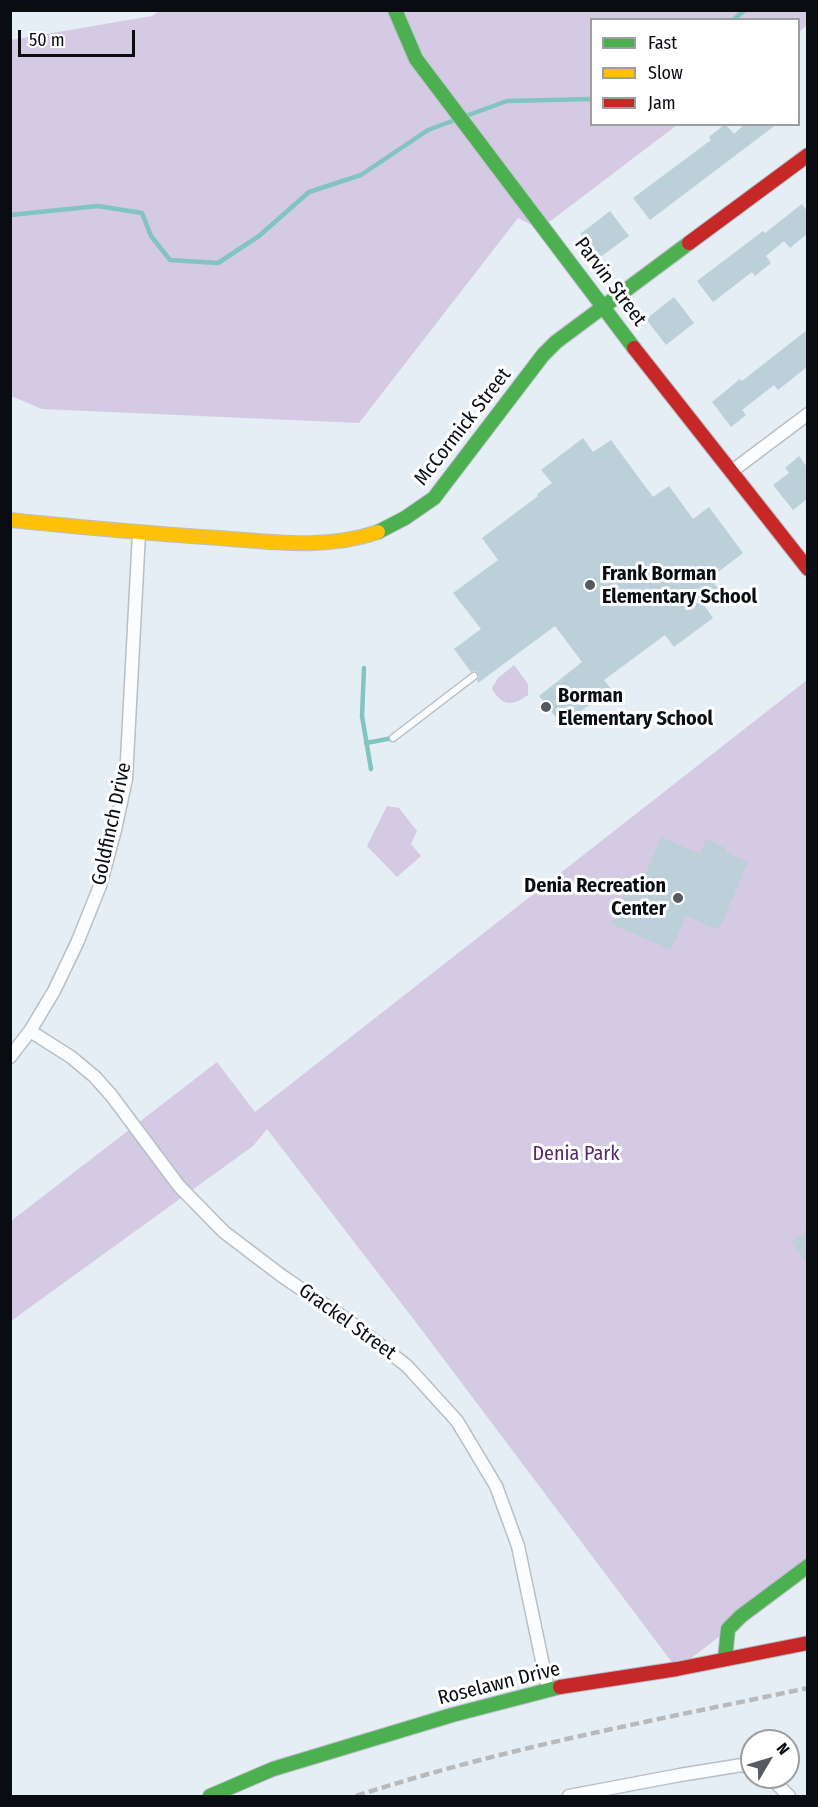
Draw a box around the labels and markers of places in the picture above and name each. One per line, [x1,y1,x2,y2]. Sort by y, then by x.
place label: Frank Borman Elementary School [602,562,757,609]
marker: Frank Borman Elementary School [583,578,597,592]
place label: Borman Elementary School [558,684,713,731]
marker: Borman Elementary School [539,700,553,714]
place label: Denia Recreation Center [524,874,666,921]
marker: Denia Recreation Center [671,891,685,905]

